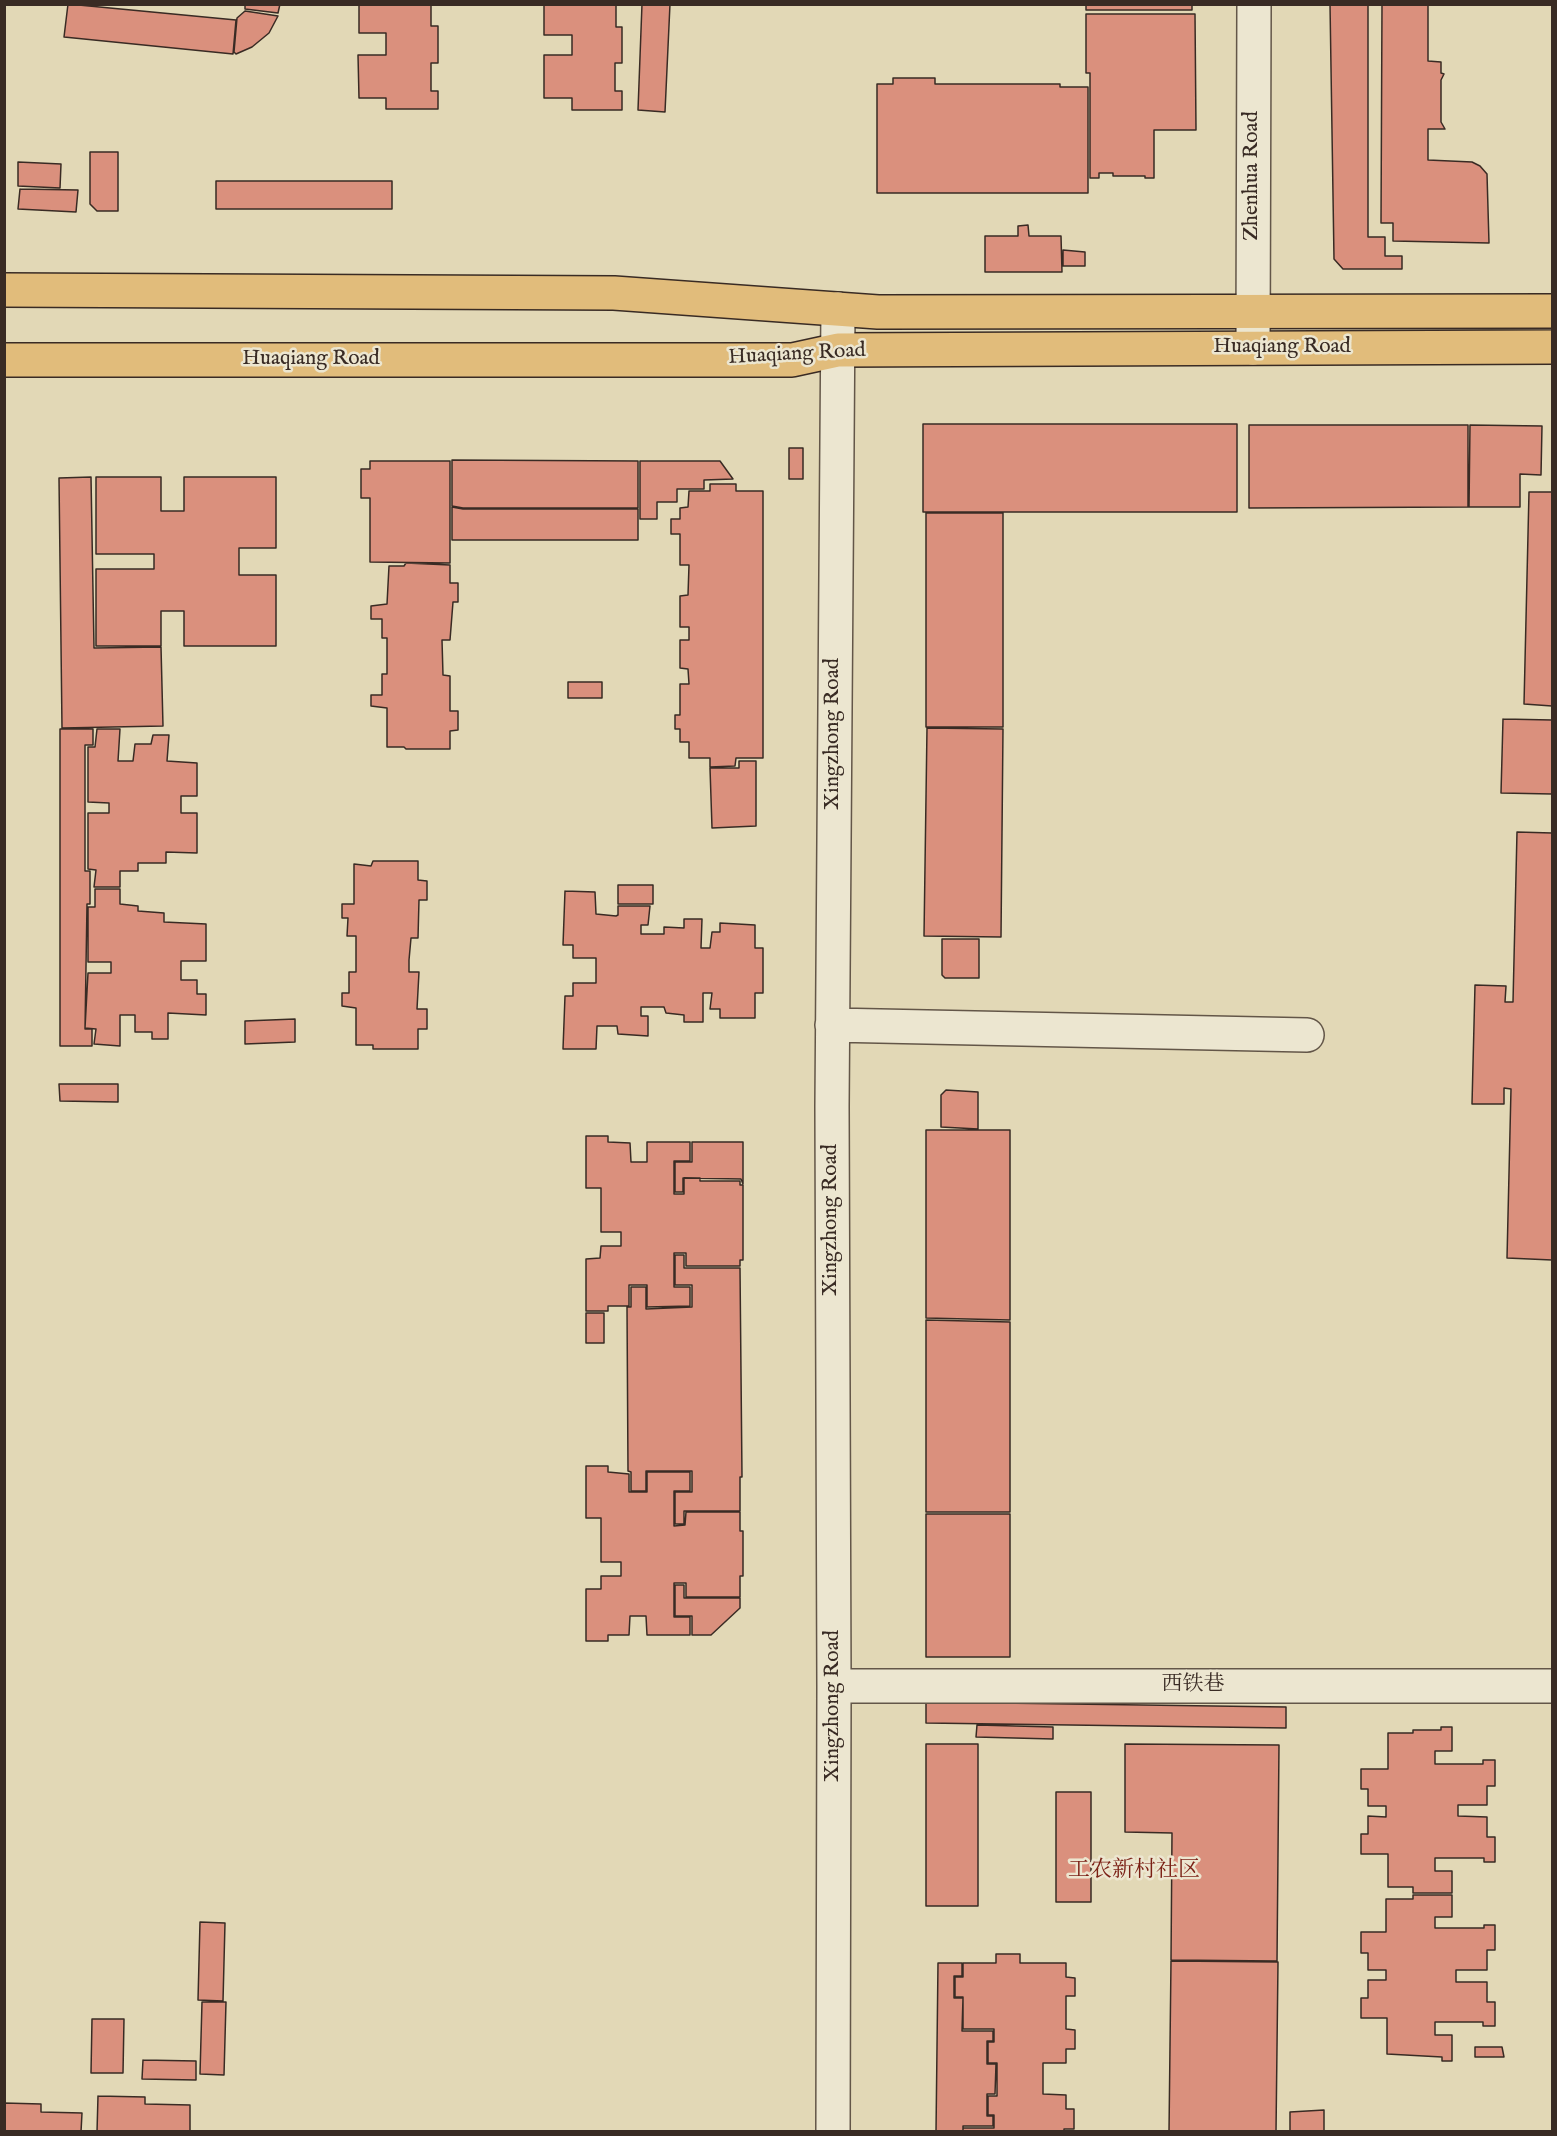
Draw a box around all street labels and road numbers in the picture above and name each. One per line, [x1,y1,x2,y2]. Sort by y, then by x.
street label: Zhenhua Road [1240,111,1266,241]
street label: Huaqiang Road [1213,335,1351,361]
street label: Huaqiang Road [728,339,866,371]
street label: Huaqiang Road [242,347,380,373]
street label: Xingzhong Road [821,658,847,810]
street label: Xingzhong Road [819,1144,845,1296]
street label: Xingzhong Road [821,1630,847,1782]
street label: 西铁巷 [1162,1673,1224,1699]

